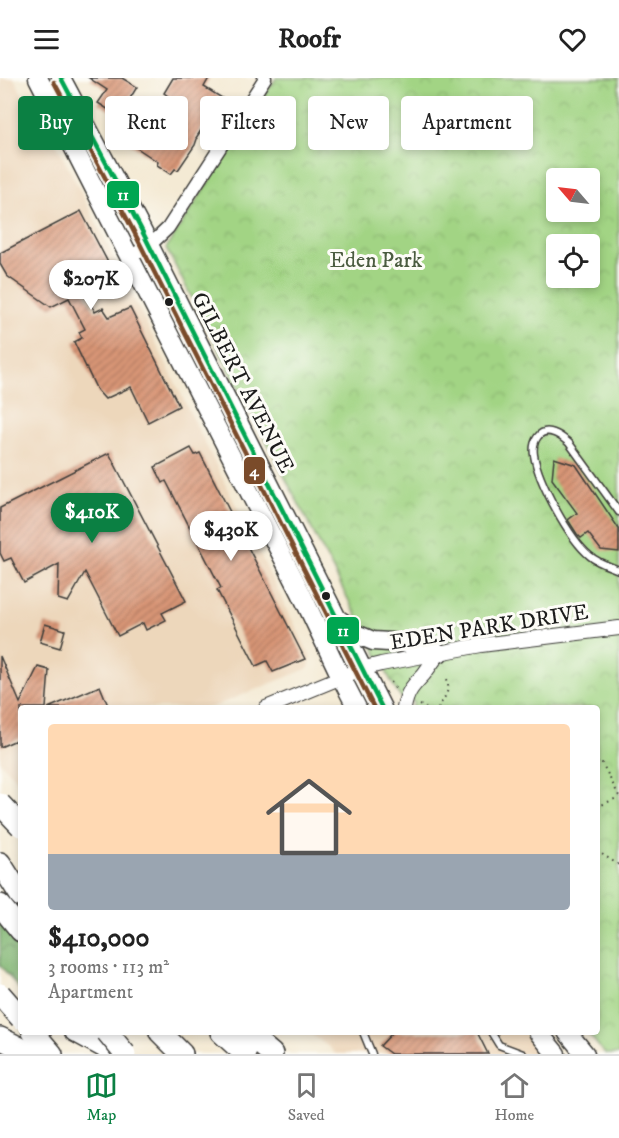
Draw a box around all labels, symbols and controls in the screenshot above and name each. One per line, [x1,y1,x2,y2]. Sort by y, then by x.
text: Roofr [278,22,341,56]
icon: menu [30,23,63,56]
icon: heart [556,23,589,56]
chip: Buy [18,96,93,150]
chip: Rent [105,96,188,150]
chip: Filters [200,96,296,150]
chip: New [308,96,389,150]
chip: Apartment [401,96,533,150]
north arrow [546,168,600,222]
map controls [546,168,600,288]
line badge: 11 [106,180,140,209]
text: 11 [117,185,129,205]
button: locate [546,234,600,288]
park label: Eden Park [330,247,423,274]
pin: $207K [49,260,133,311]
text: $207K [63,267,119,292]
street label: GILBERT AVENUE [185,288,300,478]
unlabelled marker [163,296,175,308]
line badge: 4 [243,456,266,485]
text: 4 [248,461,259,481]
pin: $410K [50,493,134,544]
text: $410K [65,500,119,525]
pin: $430K [189,511,273,562]
text: $430K [204,518,258,543]
unlabelled marker [320,590,332,602]
street label: EDEN PARK DRIVE [388,598,590,656]
line badge: 11 [326,616,360,645]
text: 11 [337,621,349,641]
icon: home [255,763,363,871]
text: $410,000 [48,922,150,955]
text: 3 rooms · 113 m² [48,955,169,980]
text: Apartment [48,980,133,1005]
tab: Map [85,1069,118,1125]
tab: Saved [288,1069,325,1125]
tab: Home [494,1069,534,1125]

